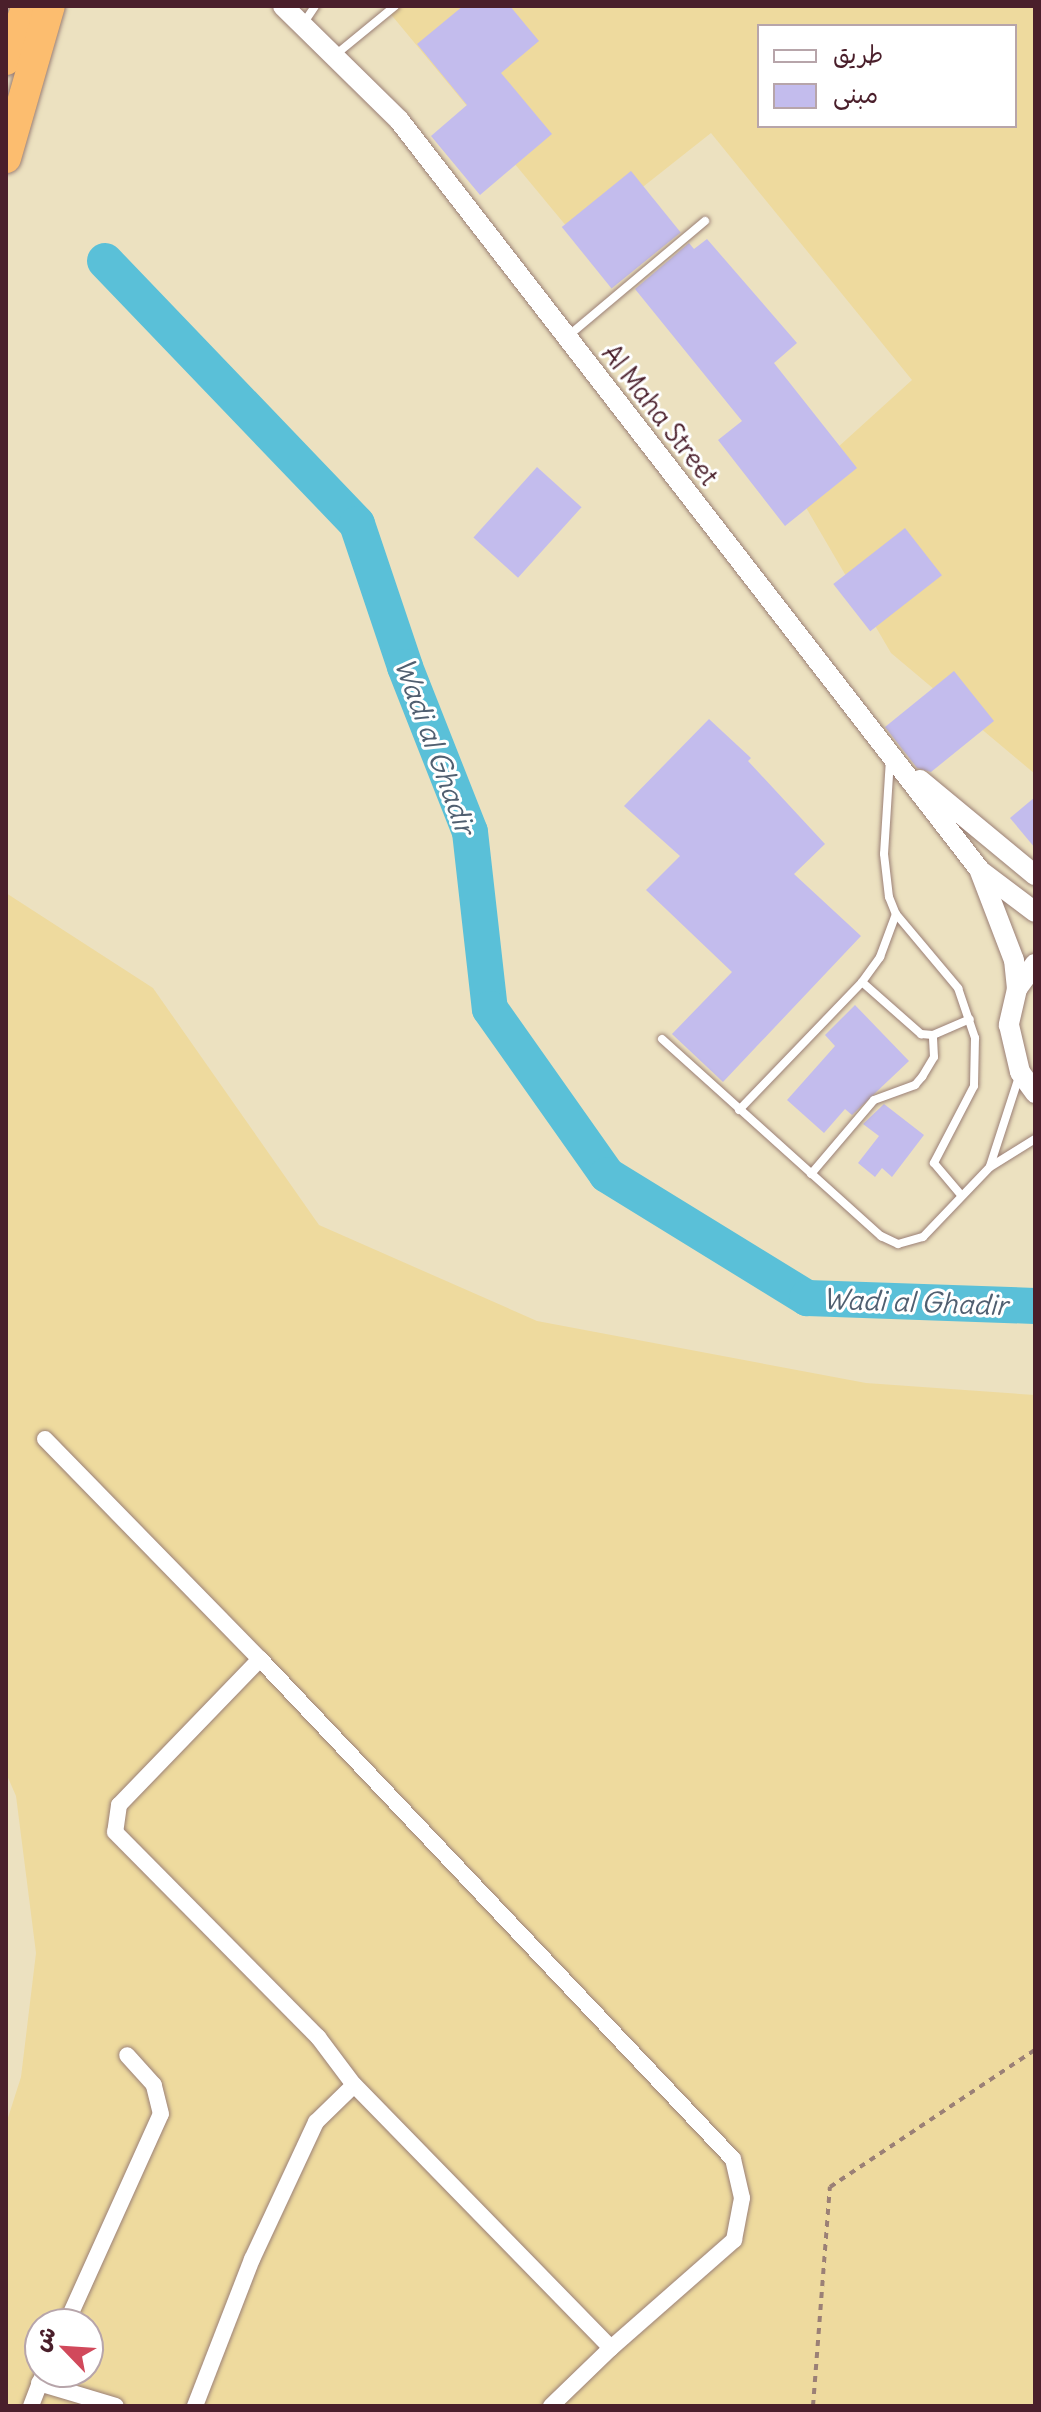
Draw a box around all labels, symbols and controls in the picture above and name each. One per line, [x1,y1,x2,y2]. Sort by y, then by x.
legend [757,24,1017,128]
text: طريق [833,39,883,69]
text: مبنى [833,79,878,109]
street label: Al Maha Street [595,338,725,492]
water label: Wadi al Ghadir [388,653,482,839]
water label: Wadi al Ghadir [822,1282,1008,1322]
north arrow [24,2308,104,2388]
text: ش [26,2322,62,2356]

